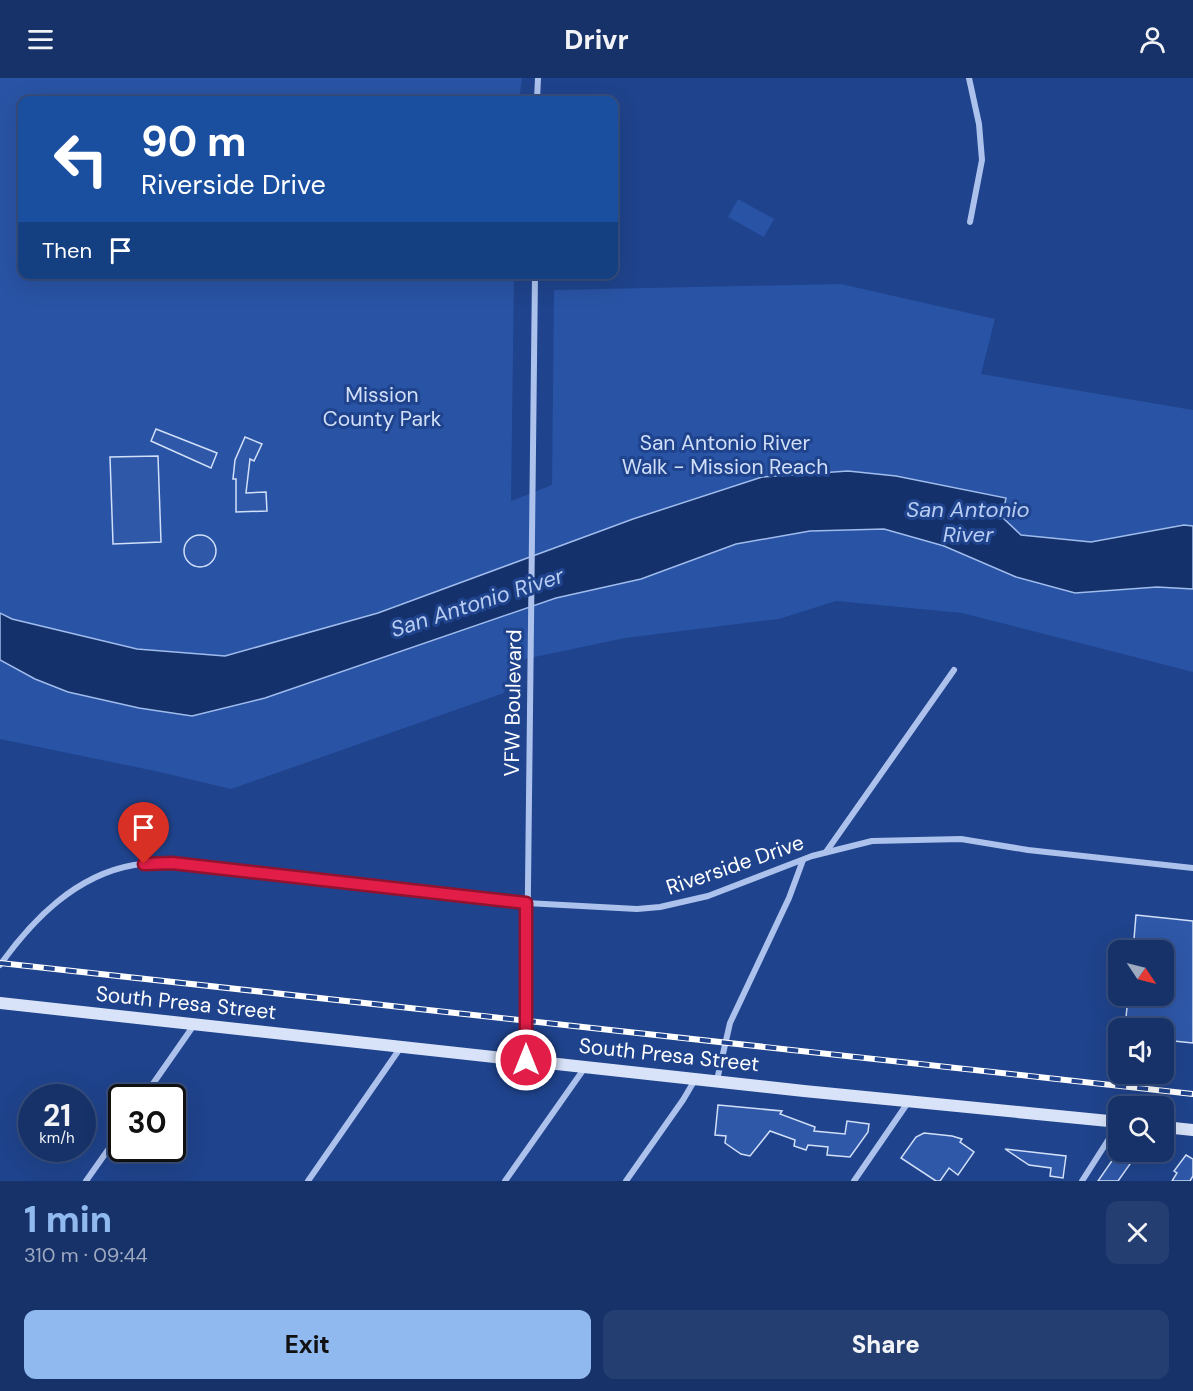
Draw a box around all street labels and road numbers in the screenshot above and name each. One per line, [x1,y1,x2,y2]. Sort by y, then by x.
street label: VFW Boulevard [498,629,528,777]
street label: Riverside Drive [662,828,808,902]
street label: South Presa Street [94,980,278,1026]
street label: South Presa Street [577,1032,761,1078]

